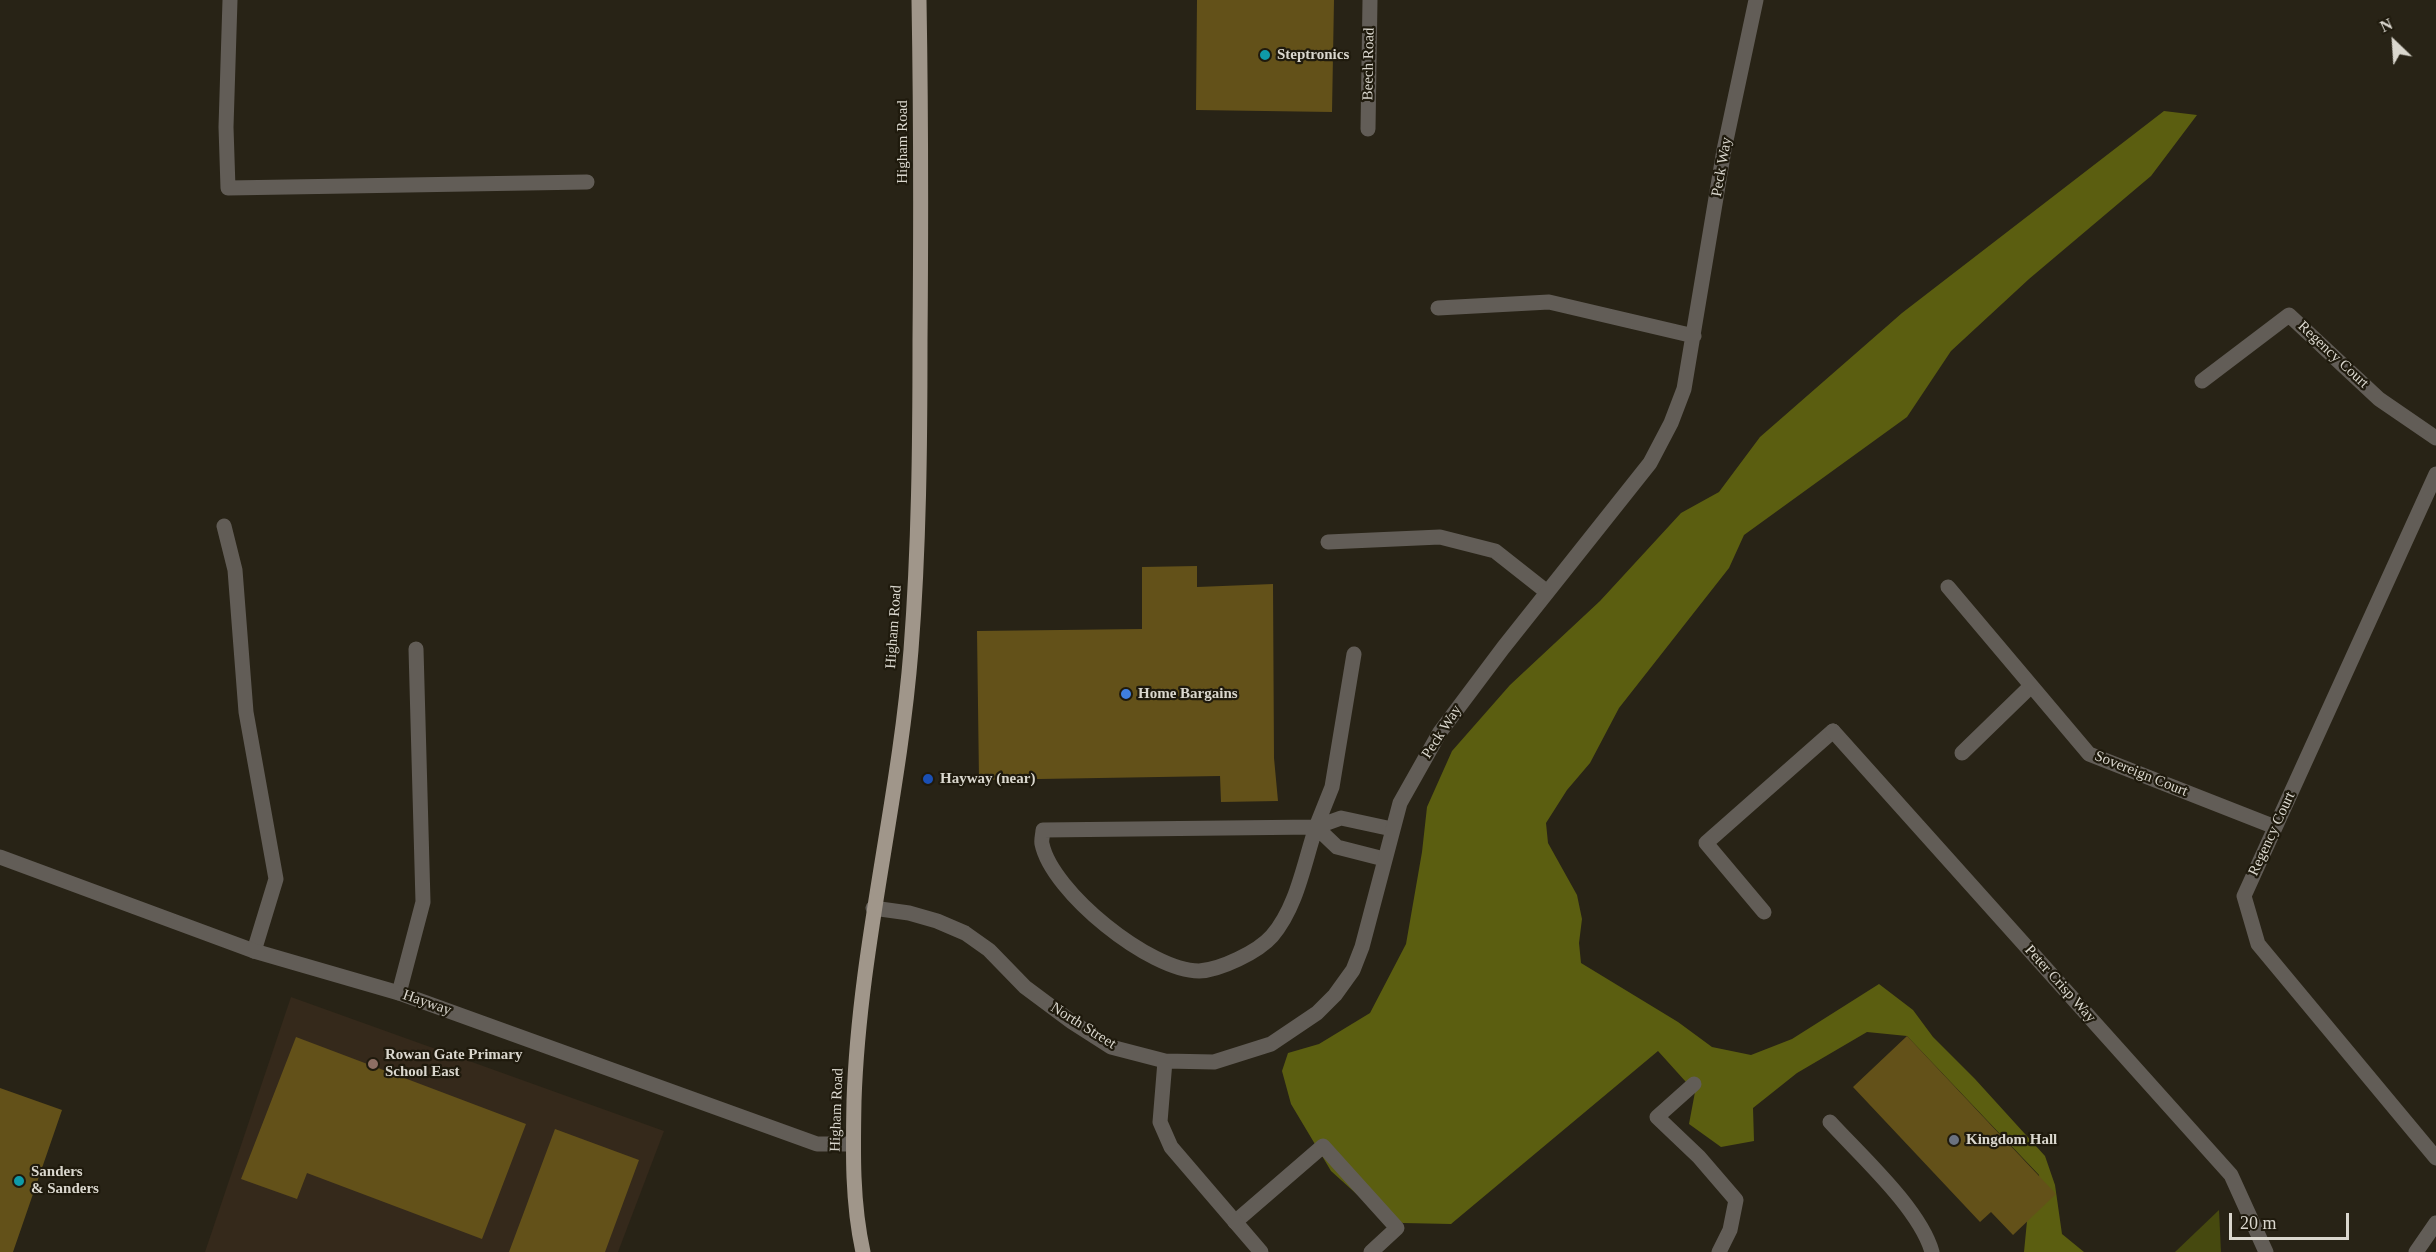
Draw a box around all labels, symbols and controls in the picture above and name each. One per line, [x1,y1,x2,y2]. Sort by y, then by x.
north arrow [2364,12,2424,72]
text: N [2377,15,2395,35]
street label: Beech Road [1359,27,1379,101]
place label: Steptronics [1277,46,1349,64]
marker: Steptronics [1258,48,1272,62]
street label: Higham Road [894,100,912,184]
street label: Peck Way [1708,136,1736,198]
street label: Regency Court [2294,318,2372,392]
street label: Higham Road [882,585,906,669]
place label: Home Bargains [1138,685,1238,703]
marker: Home Bargains [1119,687,1133,701]
street label: Peck Way [1418,702,1466,762]
street label: Sovereign Court [2092,747,2190,801]
place label: Hayway (near) [940,770,1035,788]
marker: Hayway (near) [921,772,935,786]
street label: Regency Court [2245,789,2299,879]
street label: Peter Crisp Way [2021,942,2099,1026]
street label: Hayway [400,986,454,1020]
street label: North Street [1047,999,1119,1053]
place label: Rowan Gate Primary School East [385,1046,522,1081]
marker: Rowan Gate Primary School East [366,1057,380,1071]
street label: Higham Road [827,1068,847,1152]
place label: Kingdom Hall [1966,1131,2057,1149]
marker: Kingdom Hall [1947,1133,1961,1147]
place label: Sanders & Sanders [31,1163,99,1198]
marker: Sanders & Sanders [12,1174,26,1188]
scale bar [2232,1201,2352,1239]
text: 20 m [2240,1213,2277,1233]

